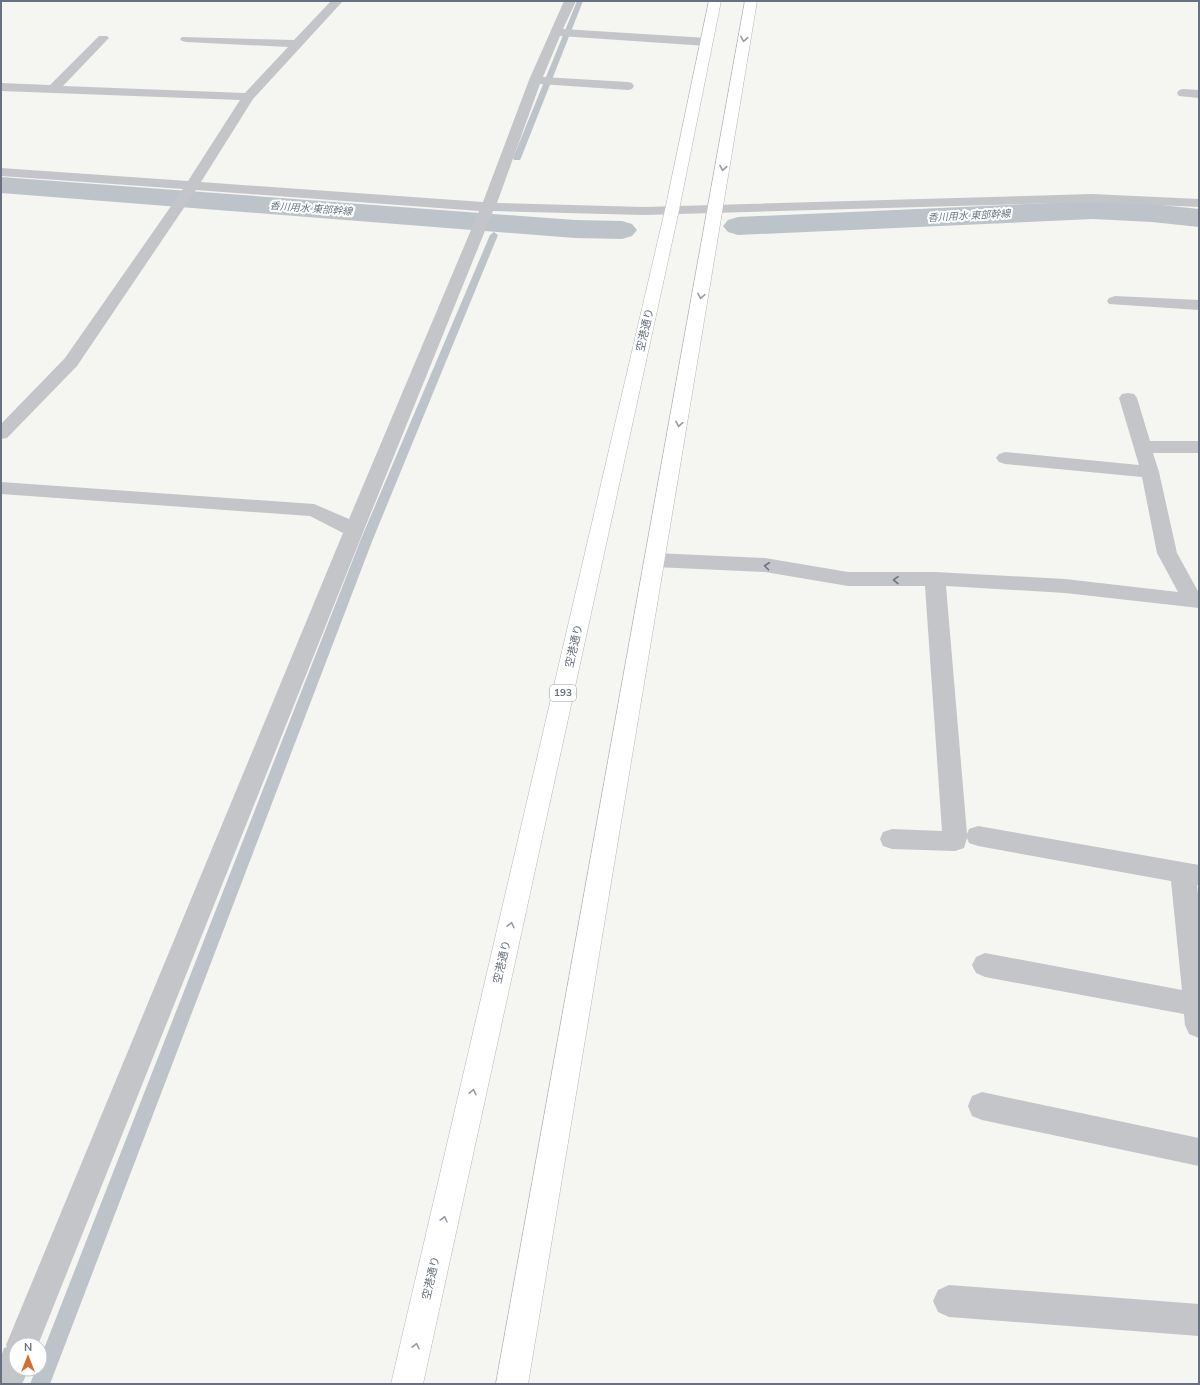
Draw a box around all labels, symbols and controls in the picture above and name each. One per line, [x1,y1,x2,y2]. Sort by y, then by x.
one-way arrow [741,36,749,43]
one-way arrow [719,165,728,171]
water label: 香川用水 東部幹線 [269,199,355,219]
water label: 香川用水 東部幹線 [927,207,1013,225]
one-way arrow [697,293,706,299]
street label: 空港通り [633,307,657,353]
one-way arrow [675,421,683,427]
one-way arrow [764,561,770,570]
one-way arrow [893,576,899,584]
street label: 空港通り [562,623,586,669]
road number: 193 [550,685,576,701]
one-way arrow [506,921,514,928]
street label: 空港通り [490,939,514,985]
one-way arrow [468,1089,477,1096]
one-way arrow [440,1216,448,1222]
street label: 空港通り [419,1255,443,1301]
north arrow [8,1337,48,1377]
text: N [24,1340,32,1355]
one-way arrow [411,1343,419,1349]

